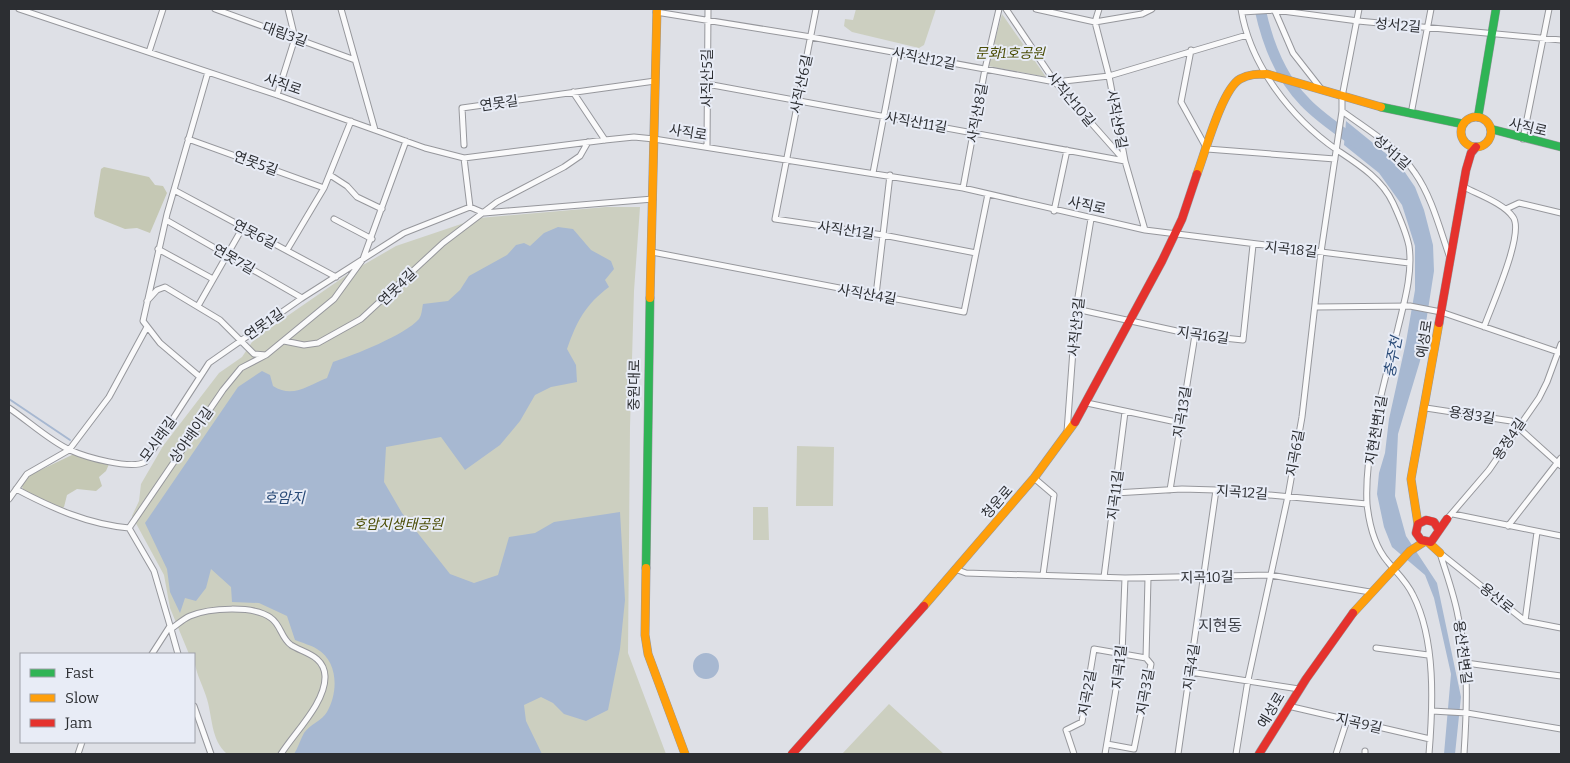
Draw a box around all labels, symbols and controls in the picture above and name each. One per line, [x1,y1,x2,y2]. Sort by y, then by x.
street label: 성서2길 [1374,15,1422,36]
street label: 대림3길 [260,19,310,50]
street label: 사직산12길 [890,44,957,73]
park label: 문화1호공원 [975,45,1046,62]
street label: 사직산5길 [699,49,716,108]
street label: 사직산6길 [787,53,816,115]
street label: 사직산10길 [1043,69,1098,130]
street label: 사직로 [262,70,304,99]
street label: 사직산8길 [964,82,991,144]
street label: 사직산9길 [1102,88,1131,150]
street label: 연못길 [479,92,519,115]
street label: 사직산11길 [883,109,948,136]
street label: 사직로 [1507,115,1549,140]
street label: 사직로 [668,121,708,144]
street label: 성서1길 [1370,131,1414,174]
street label: 연못5길 [231,148,280,179]
street label: 사직로 [1066,193,1108,218]
street label: 연못6길 [230,216,279,253]
street label: 사직산1길 [816,218,875,243]
street label: 지곡18길 [1264,238,1318,261]
street label: 연못7길 [210,241,258,278]
street label: 연못4길 [375,265,420,310]
street label: 사직산4길 [836,281,898,308]
street label: 사직산3길 [1065,297,1088,358]
street label: 연못1길 [241,305,287,344]
street label: 예성로 [1413,319,1436,359]
street label: 지곡16길 [1176,323,1230,348]
water label: 충주천 [1380,333,1406,379]
street label: 중원대로 [626,359,643,411]
street label: 지곡13길 [1170,385,1195,439]
street label: 지현천변1길 [1362,394,1391,466]
street label: 용정3길 [1448,403,1496,428]
street label: 상아배이길 [166,404,217,467]
street label: 모시래길 [136,413,180,465]
street label: 용정4길 [1489,415,1530,463]
street label: 지곡6길 [1283,429,1308,478]
street label: 지곡11길 [1104,469,1127,521]
street label: 청운로 [978,482,1017,522]
street label: 지곡12길 [1215,482,1268,503]
water label: 호암지 [263,489,306,507]
park label: 호암지생태공원 [353,516,444,533]
street label: 지곡10길 [1180,569,1234,586]
street label: 용산로 [1476,580,1517,617]
district label: 지현동 [1198,616,1242,635]
street label: 용산천변길 [1450,619,1475,685]
street label: 지곡4길 [1180,643,1203,691]
street label: 지곡1길 [1109,644,1130,690]
legend [20,653,195,743]
text: Fast [65,664,94,682]
street label: 지곡3길 [1133,668,1158,717]
street label: 지곡2길 [1075,669,1100,717]
text: Slow [65,689,100,707]
street label: 예성로 [1254,689,1289,731]
street label: 지곡9길 [1334,710,1384,737]
text: Jam [64,714,93,732]

